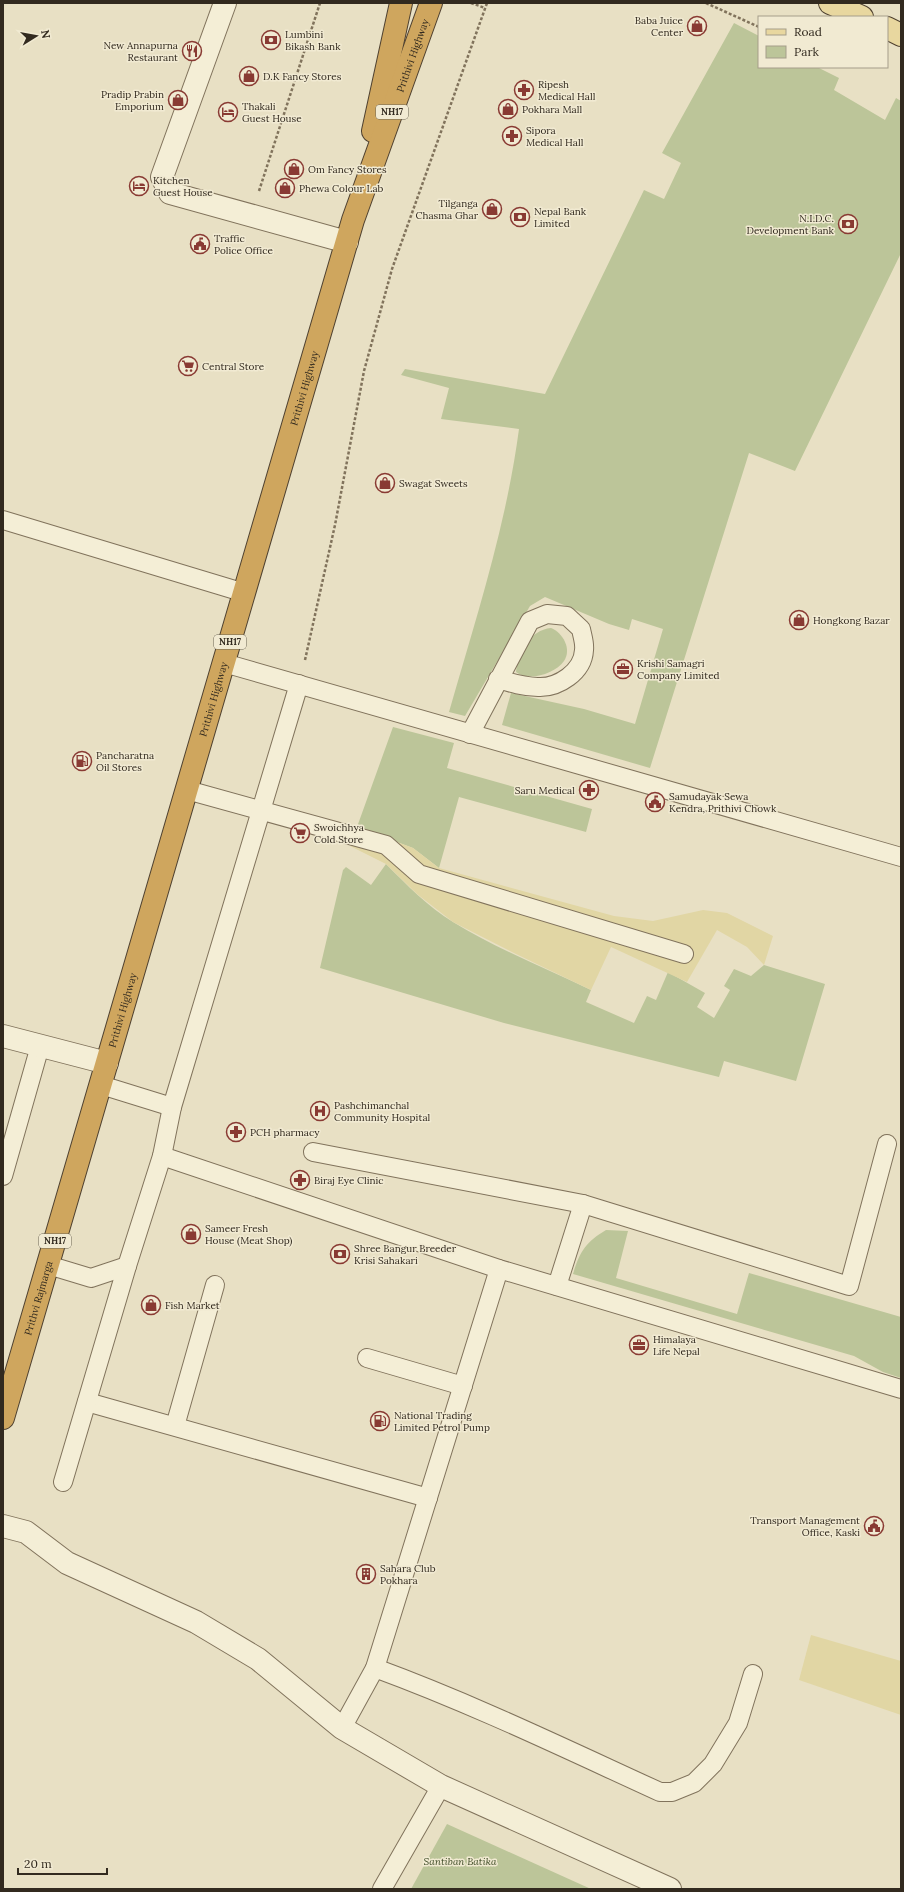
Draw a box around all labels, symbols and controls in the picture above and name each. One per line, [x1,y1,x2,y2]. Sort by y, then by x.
place label: Baba Juice Center [635,14,684,39]
shop icon: Baba Juice Center [686,15,708,37]
north arrow [16,16,56,56]
street label: Prithivi Highway [393,16,432,94]
legend [758,16,888,68]
text: Road [794,24,822,39]
place label: Lumbini Bikash Bank [285,28,341,53]
text: N [38,29,54,40]
bank icon: Lumbini Bikash Bank [260,29,282,51]
place label: New Annapurna Restaurant [103,39,178,64]
restaurant icon: New Annapurna Restaurant [181,40,203,62]
text: Park [794,44,820,59]
shop icon: D.K Fancy Stores [238,65,260,87]
place label: D.K Fancy Stores [263,70,342,83]
place label: Ripesh Medical Hall [538,78,596,103]
pharmacy icon: Ripesh Medical Hall [513,79,535,101]
place label: Pradip Prabin Emporium [101,88,164,113]
shop icon: Pradip Prabin Emporium [167,89,189,111]
shop icon: Pokhara Mall [497,98,519,120]
place label: Thakali Guest House [242,100,302,125]
hotel icon: Thakali Guest House [217,101,239,123]
place label: Pokhara Mall [522,103,582,116]
road number: NH17 [376,105,408,119]
place label: Sipora Medical Hall [526,124,584,149]
pharmacy icon: Sipora Medical Hall [501,125,523,147]
shop icon: Om Fancy Stores [283,158,305,180]
place label: Om Fancy Stores [308,163,387,176]
place label: Kitchen Guest House [153,174,213,199]
hotel icon: Kitchen Guest House [128,175,150,197]
shop icon: Phewa Colour Lab [274,177,296,199]
place label: Phewa Colour Lab [299,182,384,195]
place label: Tilganga Chasma Ghar [415,197,479,222]
shop icon: Tilganga Chasma Ghar [481,198,503,220]
place label: Nepal Bank Limited [534,205,587,230]
bank icon: Nepal Bank Limited [509,206,531,228]
place label: N.I.D.C. Development Bank [747,212,835,237]
bank icon: N.I.D.C. Development Bank [837,213,859,235]
place label: Traffic Police Office [214,232,274,257]
public building icon: Traffic Police Office [189,233,211,255]
street label: Prithivi Highway [287,349,322,427]
supermarket icon: Central Store [177,355,199,377]
place label: Central Store [202,360,265,373]
shop icon: Swagat Sweets [374,472,396,494]
place label: Swagat Sweets [399,477,468,490]
shop icon: Hongkong Bazar [788,609,810,631]
place label: Hongkong Bazar [813,614,890,627]
road number: NH17 [214,635,246,649]
place label: Krishi Samagri Company Limited [637,657,720,682]
office icon: Krishi Samagri Company Limited [612,658,634,680]
street label: Prithivi Highway [196,660,231,738]
place label: Pancharatna Oil Stores [96,749,154,774]
fuel station icon: Pancharatna Oil Stores [71,750,93,772]
pharmacy icon: Saru Medical [578,779,600,801]
place label: Saru Medical [515,784,575,797]
place label: Samudayak Sewa Kendra, Prithivi Chowk [669,790,777,815]
public building icon: Samudayak Sewa Kendra, Prithivi Chowk [644,791,666,813]
place label: Swoichhya Cold Store [314,821,364,846]
supermarket icon: Swoichhya Cold Store [289,822,311,844]
street label: Prithivi Highway [106,971,140,1049]
place label: Pashchimanchal Community Hospital [334,1099,431,1124]
hospital icon: Pashchimanchal Community Hospital [309,1100,331,1122]
pharmacy icon: PCH pharmacy [225,1121,247,1143]
place label: PCH pharmacy [250,1126,320,1139]
pharmacy icon: Biraj Eye Clinic [289,1169,311,1191]
place label: Biraj Eye Clinic [314,1174,384,1187]
place label: Sameer Fresh House (Meat Shop) [205,1222,292,1247]
shop icon: Sameer Fresh House (Meat Shop) [180,1223,202,1245]
road number: NH17 [39,1234,71,1248]
place label: Shree Bangur Breeder Krisi Sahakari [354,1242,457,1267]
bank icon: Shree Bangur Breeder Krisi Sahakari [329,1243,351,1265]
street label: Prithvi Rajmarga [22,1259,56,1337]
shop icon: Fish Market [140,1294,162,1316]
place label: Fish Market [165,1299,220,1312]
place label: Himalaya Life Nepal [653,1333,700,1358]
office icon: Himalaya Life Nepal [628,1334,650,1356]
place label: National Trading Limited Petrol Pump [394,1409,490,1434]
fuel station icon: National Trading Limited Petrol Pump [369,1410,391,1432]
place label: Transport Management Office, Kaski [750,1514,860,1539]
public building icon: Transport Management Office, Kaski [863,1515,885,1537]
place label: Sahara Club Pokhara [380,1562,436,1587]
building icon: Sahara Club Pokhara [355,1563,377,1585]
scale bar [18,1850,107,1876]
park label: Santiban Batika [424,1855,497,1868]
text: 20 m [24,1856,52,1871]

